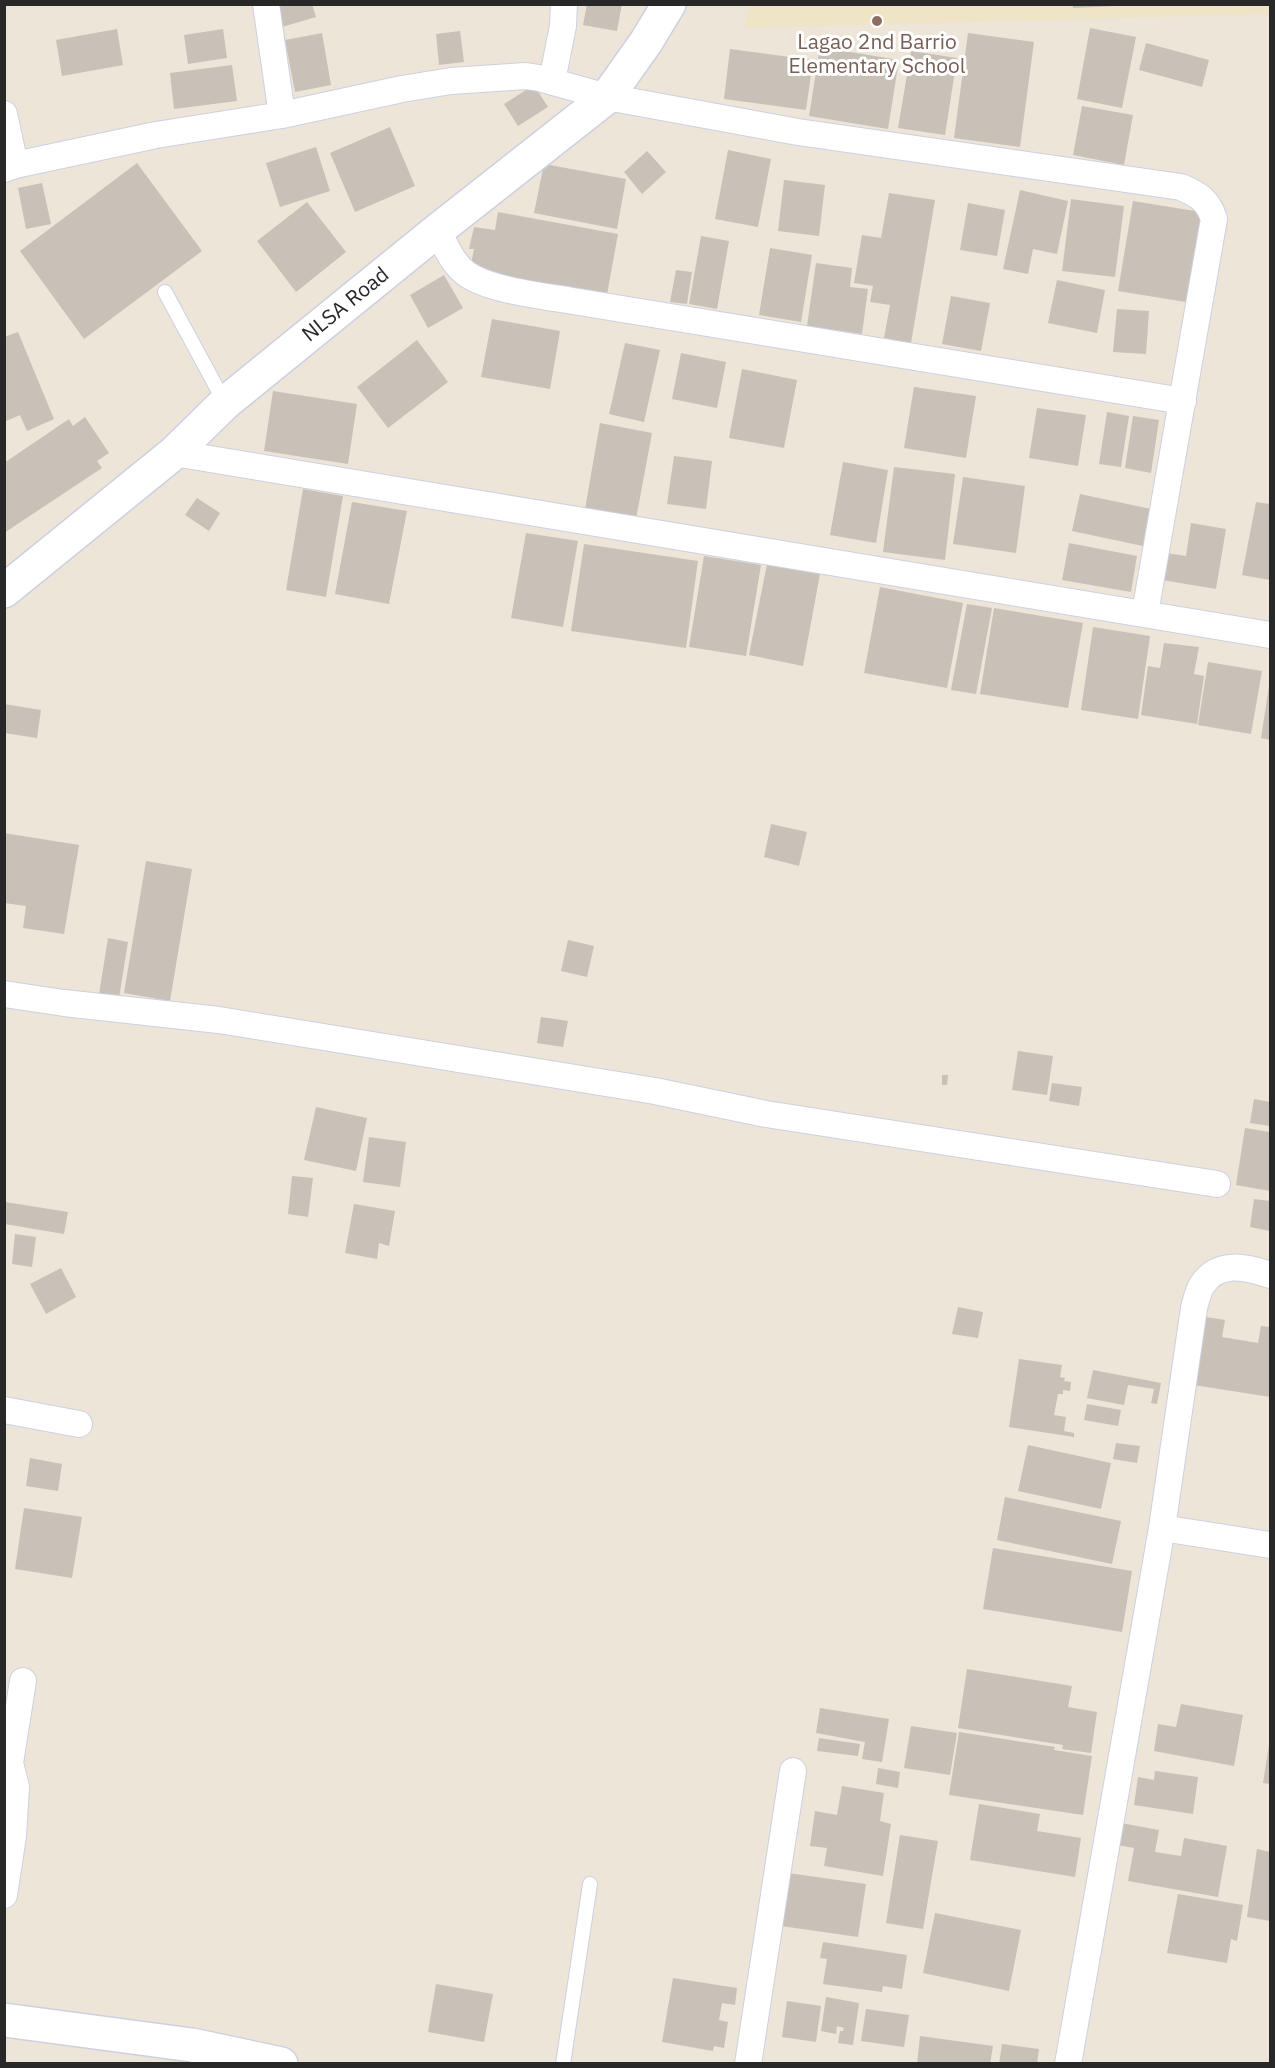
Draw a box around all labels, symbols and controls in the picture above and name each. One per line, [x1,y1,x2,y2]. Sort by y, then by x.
marker: Lagao 2nd Barrio Elementary School [870,14,884,28]
place label: Lagao 2nd Barrio Elementary School [788,30,966,80]
street label: NLSA Road [298,262,394,348]

